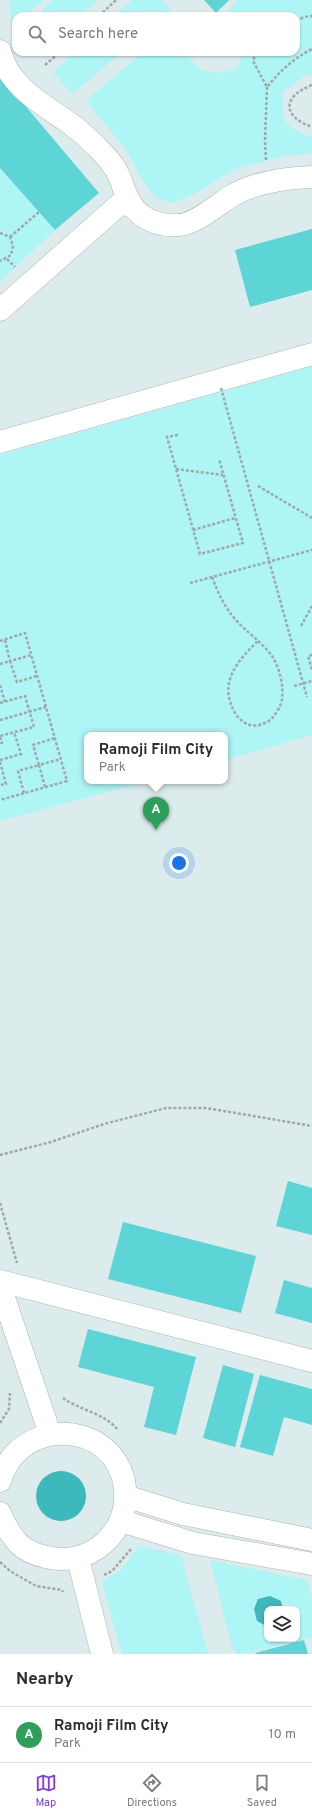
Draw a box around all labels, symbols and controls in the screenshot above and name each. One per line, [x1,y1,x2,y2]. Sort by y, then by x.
search box [12,12,300,56]
icon: search [26,23,48,45]
text: Search here [58,25,138,44]
popup [84,732,228,784]
text: Ramoji Film City [99,741,213,760]
text: Park [99,760,126,776]
pin: A [143,797,169,830]
your location [169,853,189,873]
map controls [264,1606,300,1642]
button: layers [264,1606,300,1642]
text: Nearby [16,1669,73,1691]
text: Ramoji Film City [54,1717,168,1736]
text: A [24,1727,34,1743]
text: 10 m [269,1727,296,1743]
text: Park [54,1736,81,1752]
tab: Map [35,1772,57,1810]
tab: Directions [127,1772,177,1810]
tab: Saved [247,1772,277,1810]

